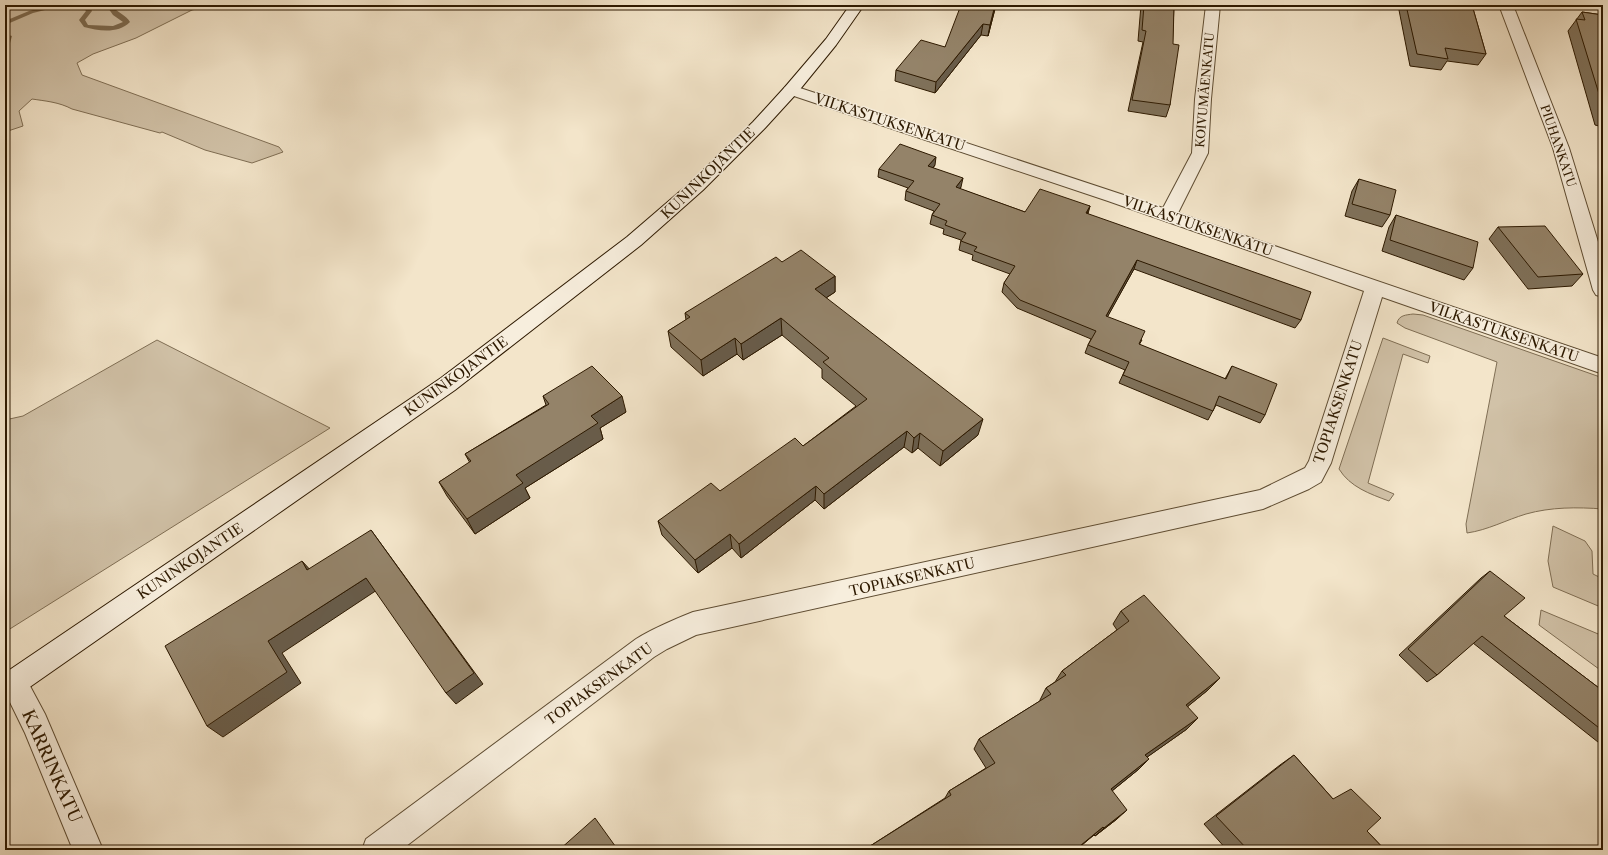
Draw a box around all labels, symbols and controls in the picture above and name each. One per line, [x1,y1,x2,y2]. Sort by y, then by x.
street label: KOIVUMÄENKATU [1191,32,1217,148]
street label: VILKASTUKSENKATU [811,89,968,155]
street label: PIUHANKATU [1537,103,1580,189]
street label: KUNINKOJANTIE [657,123,759,223]
street label: VILKASTUKSENKATU [1120,192,1276,260]
street label: VILKASTUKSENKATU [1426,298,1582,366]
street label: KUNINKOJANTIE [401,332,511,420]
street label: TOPIAKSENKATU [1310,338,1367,466]
street label: KUNINKOJANTIE [134,519,246,603]
street label: TOPIAKSENKATU [847,554,977,600]
street label: TOPIAKSENKATU [542,639,657,729]
street label: KARRINKATU [18,706,86,826]

